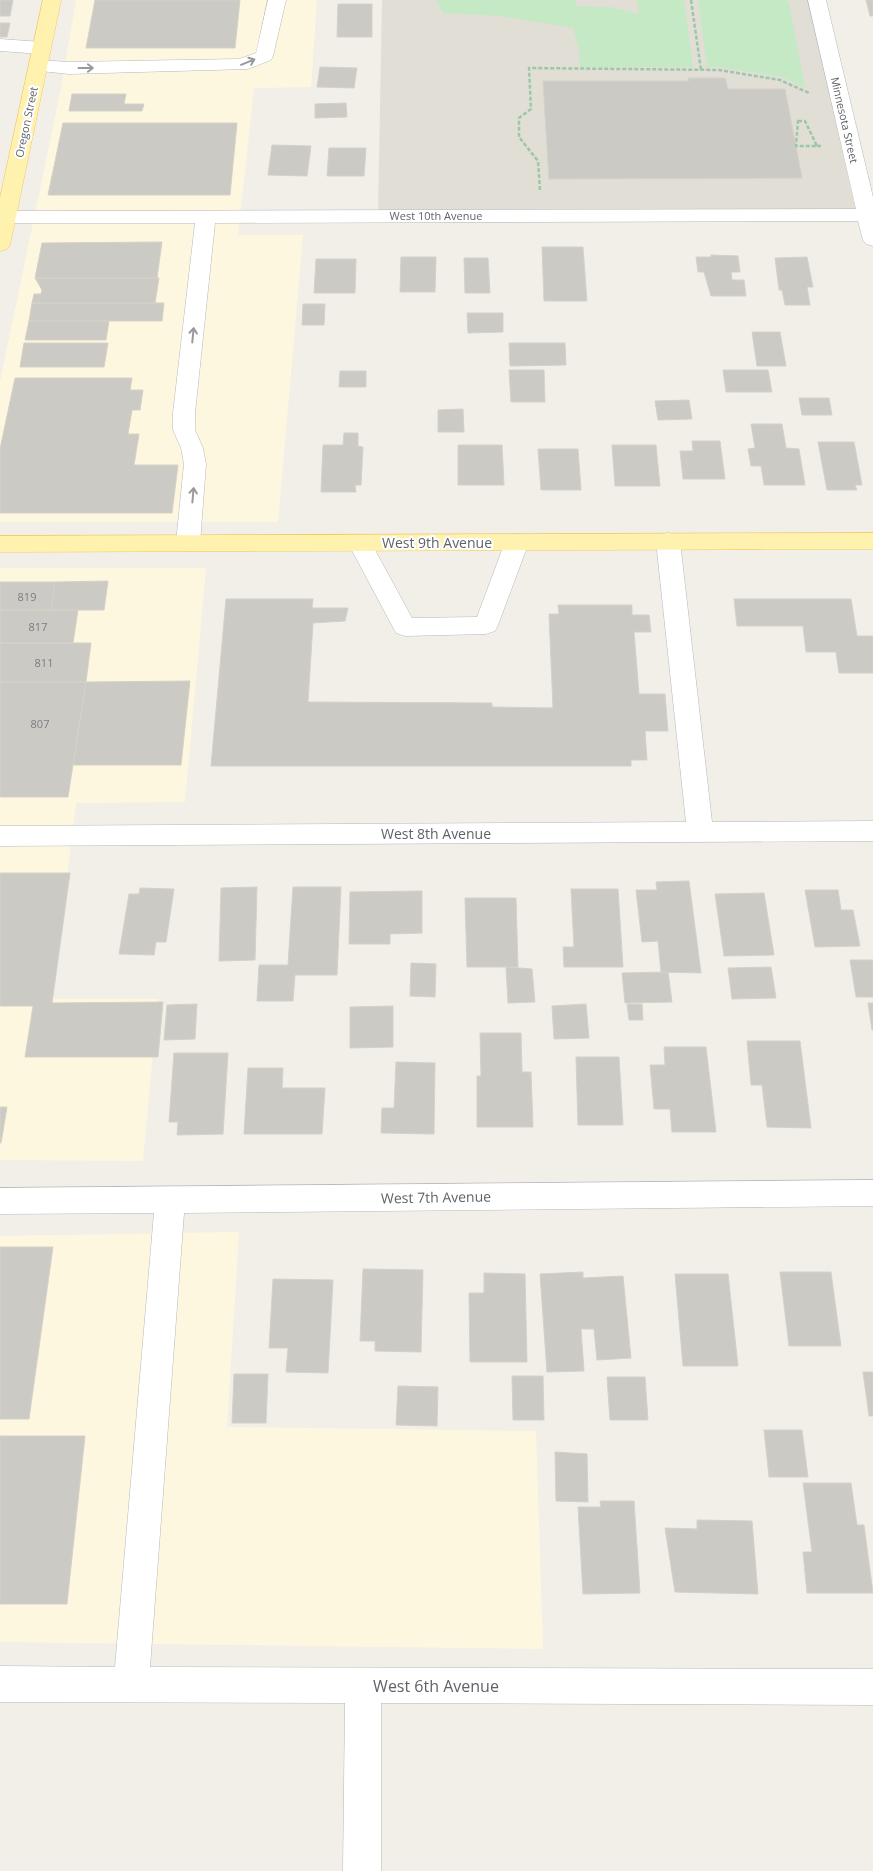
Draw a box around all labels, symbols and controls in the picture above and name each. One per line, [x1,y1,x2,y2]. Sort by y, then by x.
one-way arrow [240,57,255,66]
one-way arrow [78,63,94,73]
street label: Minnesota Street [828,76,862,165]
street label: Oregon Street [11,85,41,159]
street label: West 10th Avenue [390,208,482,223]
one-way arrow [188,327,198,343]
one-way arrow [188,487,198,503]
street label: West 9th Avenue [382,533,492,552]
house number: 819 [18,589,36,604]
house number: 817 [29,619,47,634]
house number: 811 [35,655,53,670]
house number: 807 [31,716,49,731]
street label: West 8th Avenue [381,824,491,843]
street label: West 7th Avenue [381,1187,491,1207]
street label: West 6th Avenue [373,1675,499,1697]

